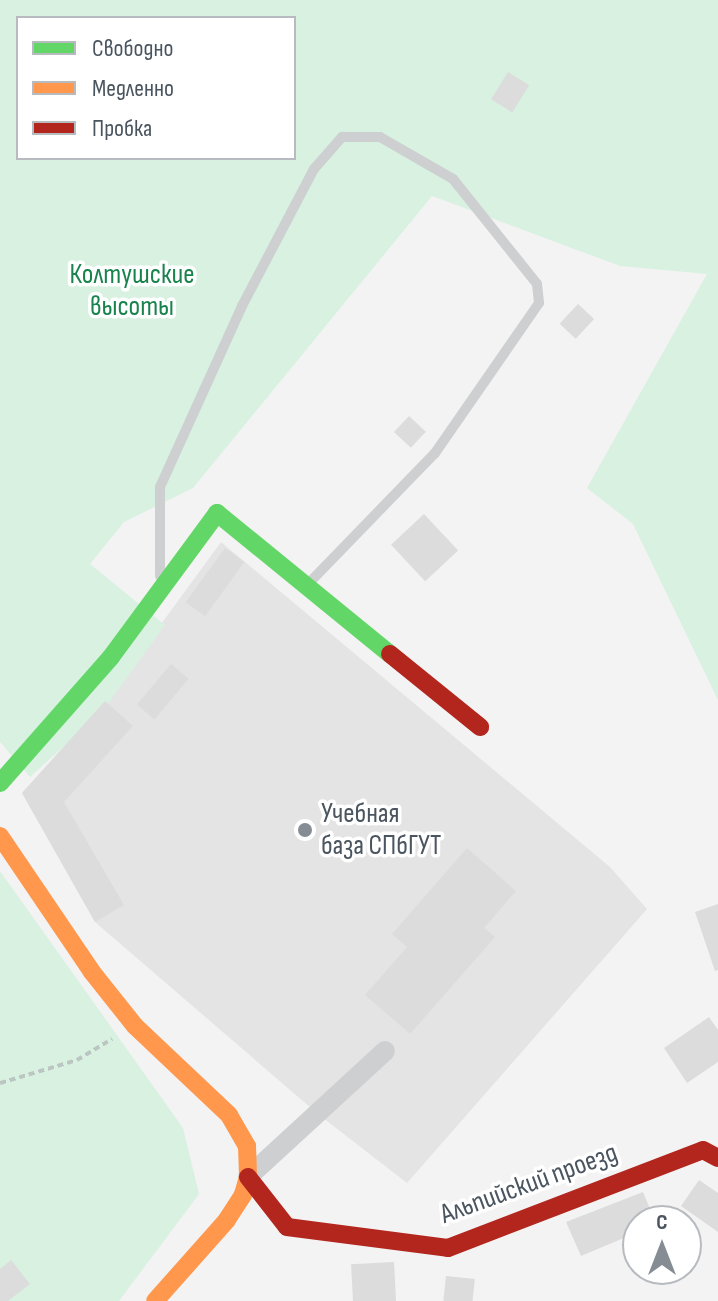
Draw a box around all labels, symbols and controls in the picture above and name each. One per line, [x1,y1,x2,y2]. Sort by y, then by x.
legend [16,16,296,160]
text: Свободно [92,34,173,63]
text: Медленно [92,74,174,103]
text: Пробка [92,114,152,143]
park label: Колтушские высоты [69,258,195,324]
place label: Учебная база СПбГУТ [321,797,441,863]
marker: Учебная база СПбГУТ [296,821,314,839]
street label: Альпийский проезд [436,1136,622,1232]
north arrow [622,1205,702,1285]
text: С [656,1209,668,1236]

